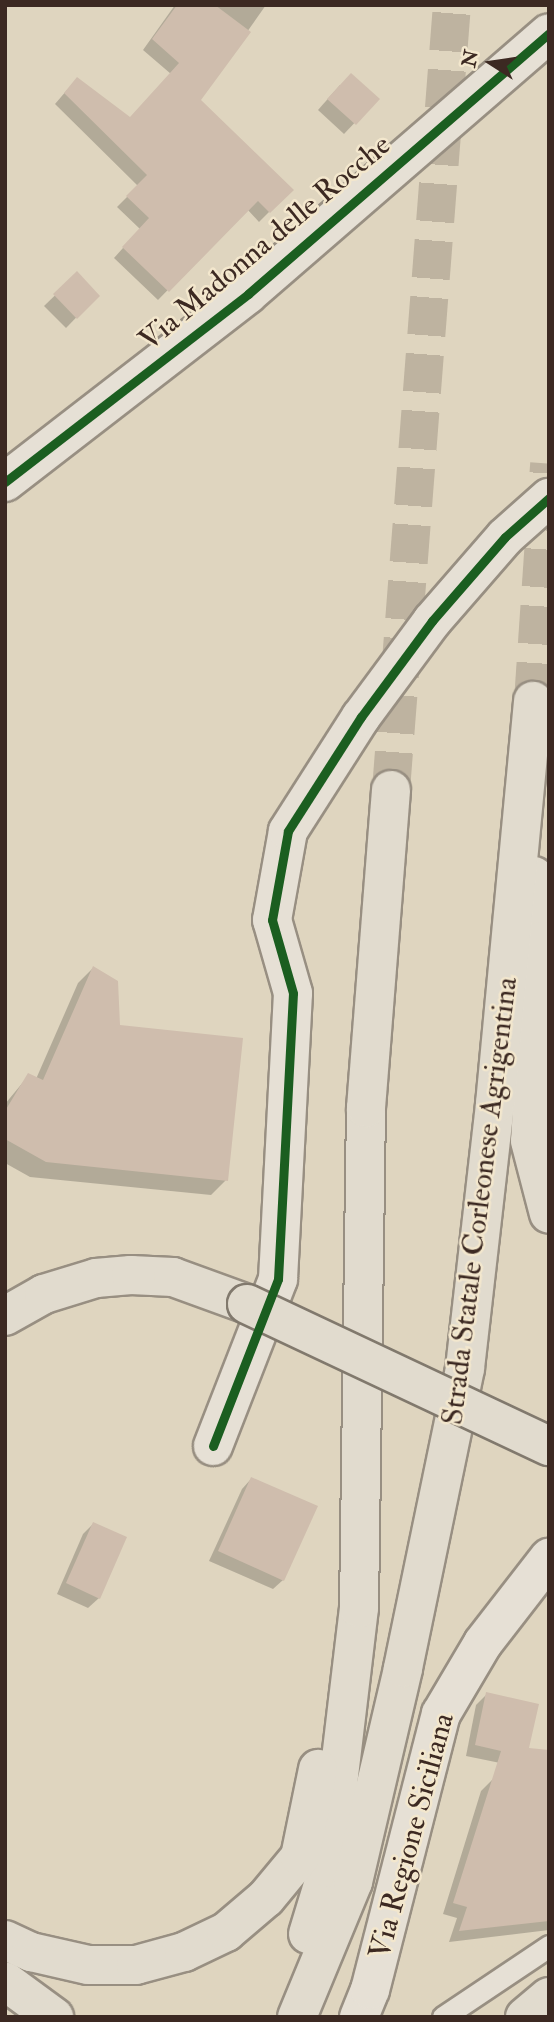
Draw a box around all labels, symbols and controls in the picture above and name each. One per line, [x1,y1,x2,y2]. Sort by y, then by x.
north arrow [456,28,526,98]
text: N [457,48,484,69]
street label: Via Madonna delle Rocche [132,127,398,359]
street label: Strada Statale Corleonese Agrigentina [435,975,525,1427]
street label: Via Regione Siciliana [362,1709,462,1963]

